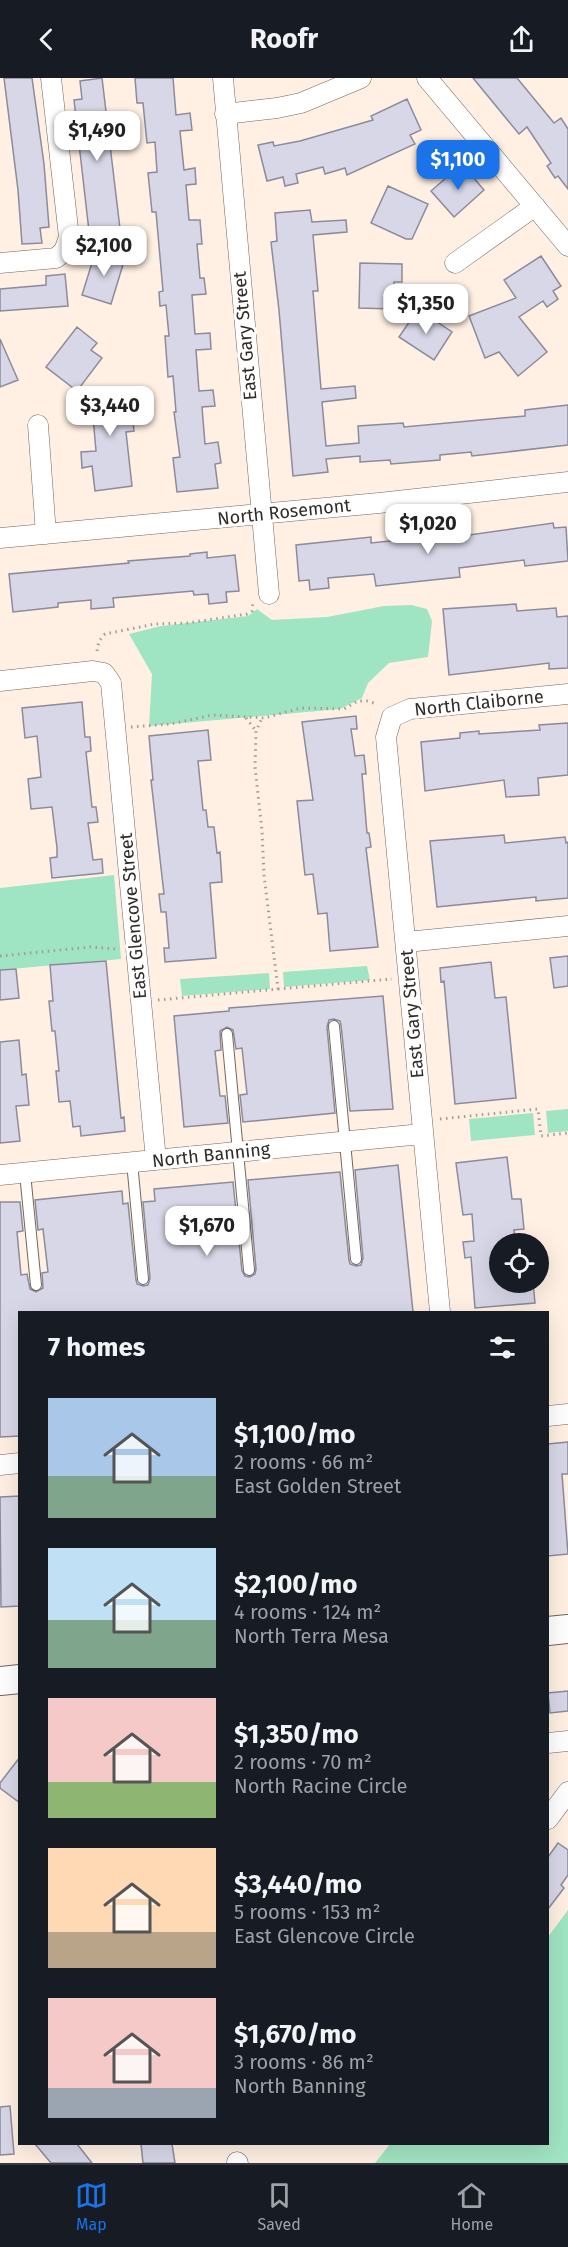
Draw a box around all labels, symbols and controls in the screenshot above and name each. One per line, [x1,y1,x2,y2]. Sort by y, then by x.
icon: back [30,23,63,56]
text: Roofr [250,23,318,55]
icon: share [505,23,538,56]
pin: $1,490 [48,111,146,162]
text: $1,490 [68,118,126,142]
pin: $1,100 [409,140,507,191]
text: $1,100 [430,147,486,171]
pin: $2,100 [55,226,153,277]
text: $2,100 [76,233,132,257]
street label: East Gary Street [228,270,262,401]
pin: $1,350 [377,284,475,335]
text: $1,350 [397,291,455,315]
pin: $3,440 [61,386,159,437]
text: $3,440 [80,393,140,417]
street label: North Rosemont [216,494,352,530]
pin: $1,020 [379,504,477,555]
text: $1,020 [399,511,457,535]
street label: North Claiborne [413,685,545,721]
street label: East Glencove Street [115,832,151,1000]
street label: East Gary Street [395,948,429,1079]
street label: North Banning [151,1138,272,1172]
pin: $1,670 [158,1206,256,1257]
text: $1,670 [179,1213,235,1237]
map controls [489,1233,549,1293]
button: locate [489,1233,549,1293]
icon: filters [486,1331,519,1364]
text: 7 homes [48,1332,145,1363]
text: $1,100/mo [234,1419,355,1450]
icon: home [96,1422,168,1494]
text: 2 rooms · 66 m² [234,1450,373,1474]
text: East Golden Street [234,1474,401,1498]
text: $2,100/mo [234,1569,357,1600]
icon: home [96,1572,168,1644]
text: 4 rooms · 124 m² [234,1600,381,1624]
text: North Terra Mesa [234,1624,389,1648]
text: $1,350/mo [234,1719,359,1750]
icon: home [96,1722,168,1794]
text: 2 rooms · 70 m² [234,1750,372,1774]
text: North Racine Circle [234,1774,407,1798]
text: $3,440/mo [234,1869,362,1900]
icon: home [96,1872,168,1944]
text: 5 rooms · 153 m² [234,1900,381,1924]
text: East Glencove Circle [234,1924,415,1948]
text: $1,670/mo [234,2019,356,2050]
icon: home [96,2022,168,2094]
text: 3 rooms · 86 m² [234,2050,374,2074]
text: North Banning [234,2074,366,2098]
tab: Map [75,2179,108,2234]
tab: Saved [258,2179,301,2234]
tab: Home [451,2179,493,2234]

